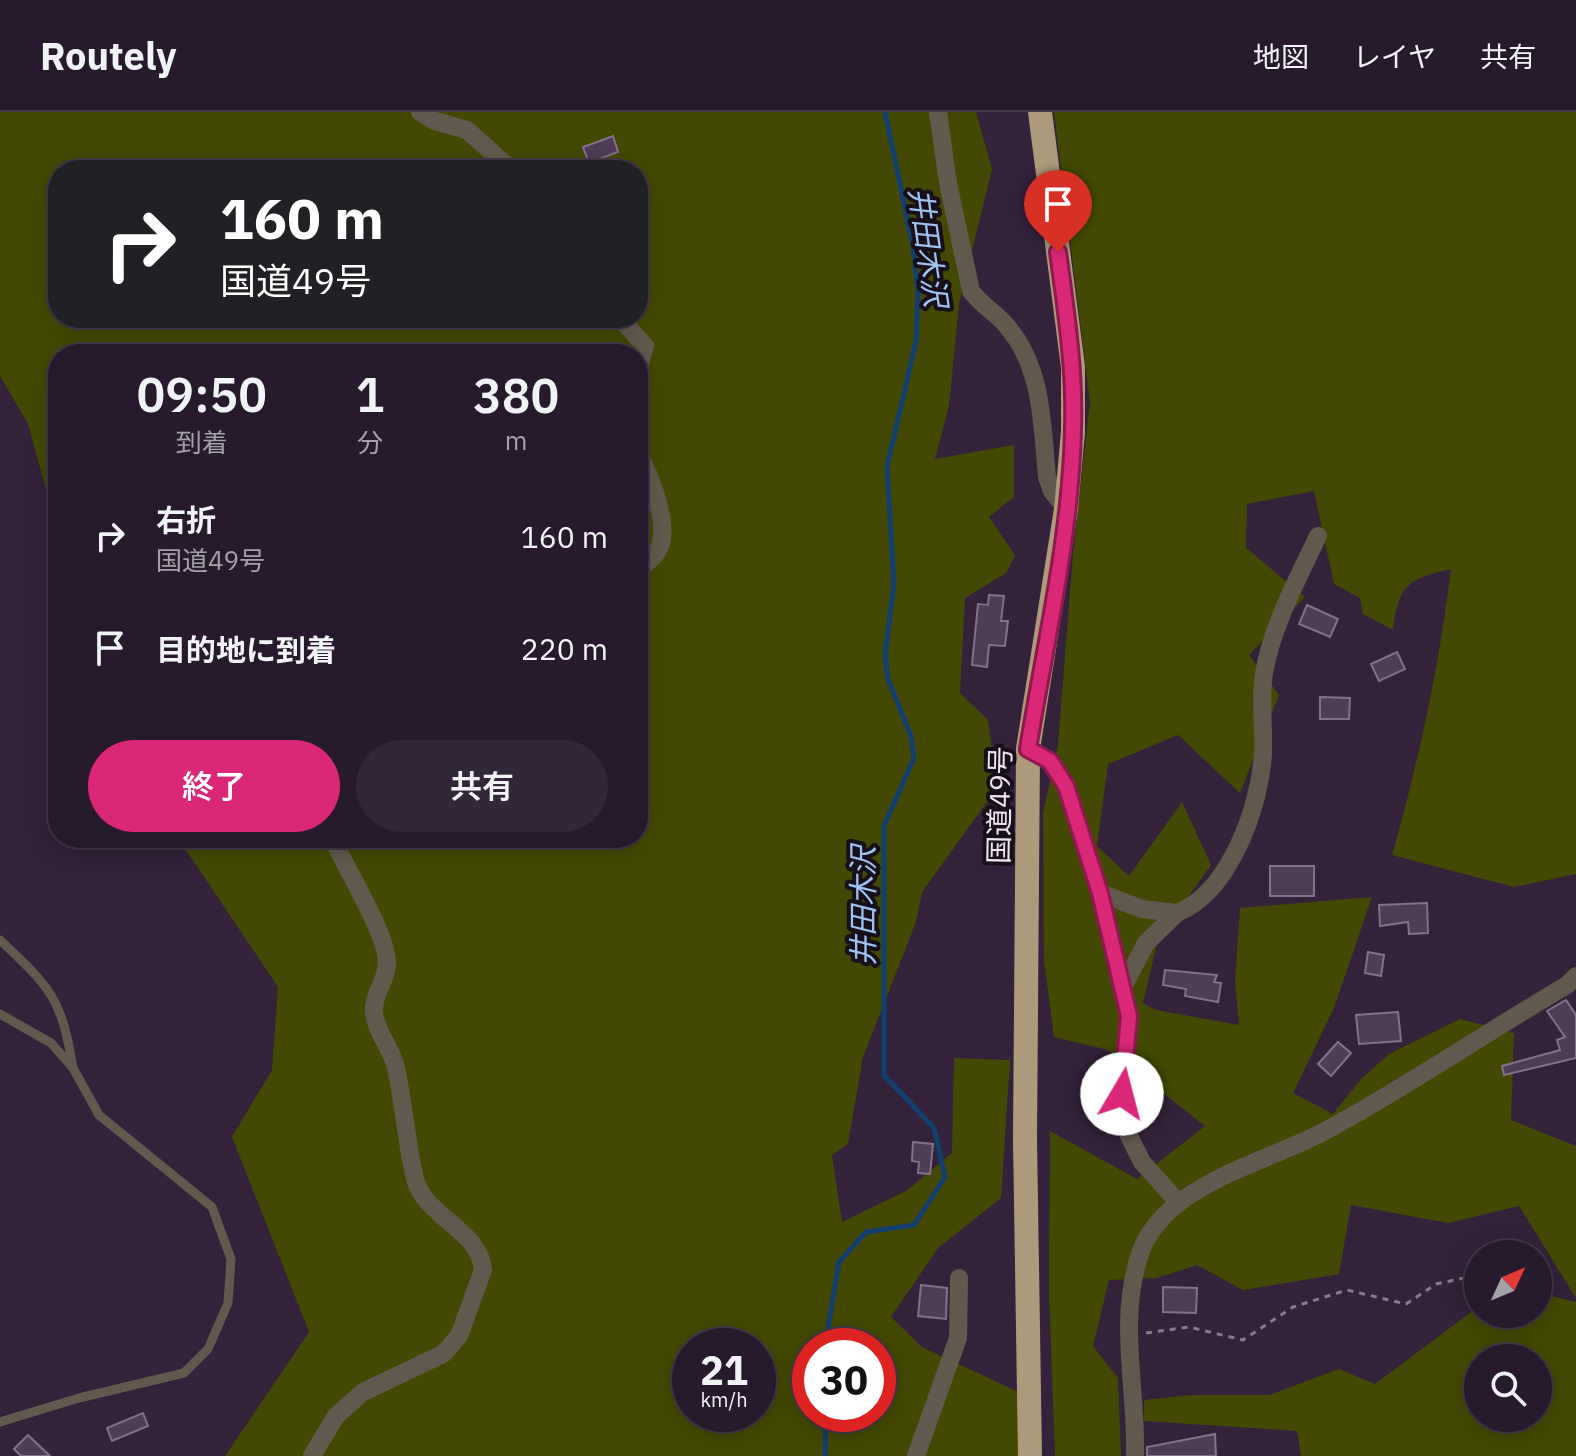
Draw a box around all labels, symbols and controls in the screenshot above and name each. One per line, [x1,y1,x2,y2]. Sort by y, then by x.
text: Routely [40,31,176,80]
text: 地図 [1253,38,1309,75]
text: レイヤ [1353,38,1436,75]
text: 共有 [1480,38,1536,75]
pin [1024,170,1092,252]
text: 160 m [220,182,384,254]
icon: arrive [1036,182,1080,226]
water label: 井田木沢 [901,185,957,313]
icon: right [88,192,192,296]
text: 国道49号 [220,257,371,304]
text: 09:50 [137,363,267,425]
text: 1 [356,363,384,425]
text: 380 [473,364,559,426]
text: m [505,423,528,457]
text: 到着 [176,425,228,459]
text: 分 [357,425,383,459]
text: 右折 [156,500,216,539]
icon: right [88,514,132,558]
text: 160 m [521,517,608,556]
text: 国道49号 [156,543,265,577]
icon: arrive [88,626,132,670]
text: 220 m [521,629,608,668]
text: 目的地に到着 [156,630,336,669]
button: 終了 [88,740,340,832]
button: 共有 [356,740,608,832]
street label: 国道49号 [979,746,1019,864]
water label: 井田木沢 [843,842,882,966]
position arrow [1080,1052,1164,1136]
north arrow [1464,1240,1552,1328]
map controls [1464,1240,1552,1432]
speed limit sign: 30 [792,1328,896,1432]
text: 21 [700,1344,748,1396]
button: search [1464,1344,1552,1432]
text: km/h [700,1386,748,1413]

